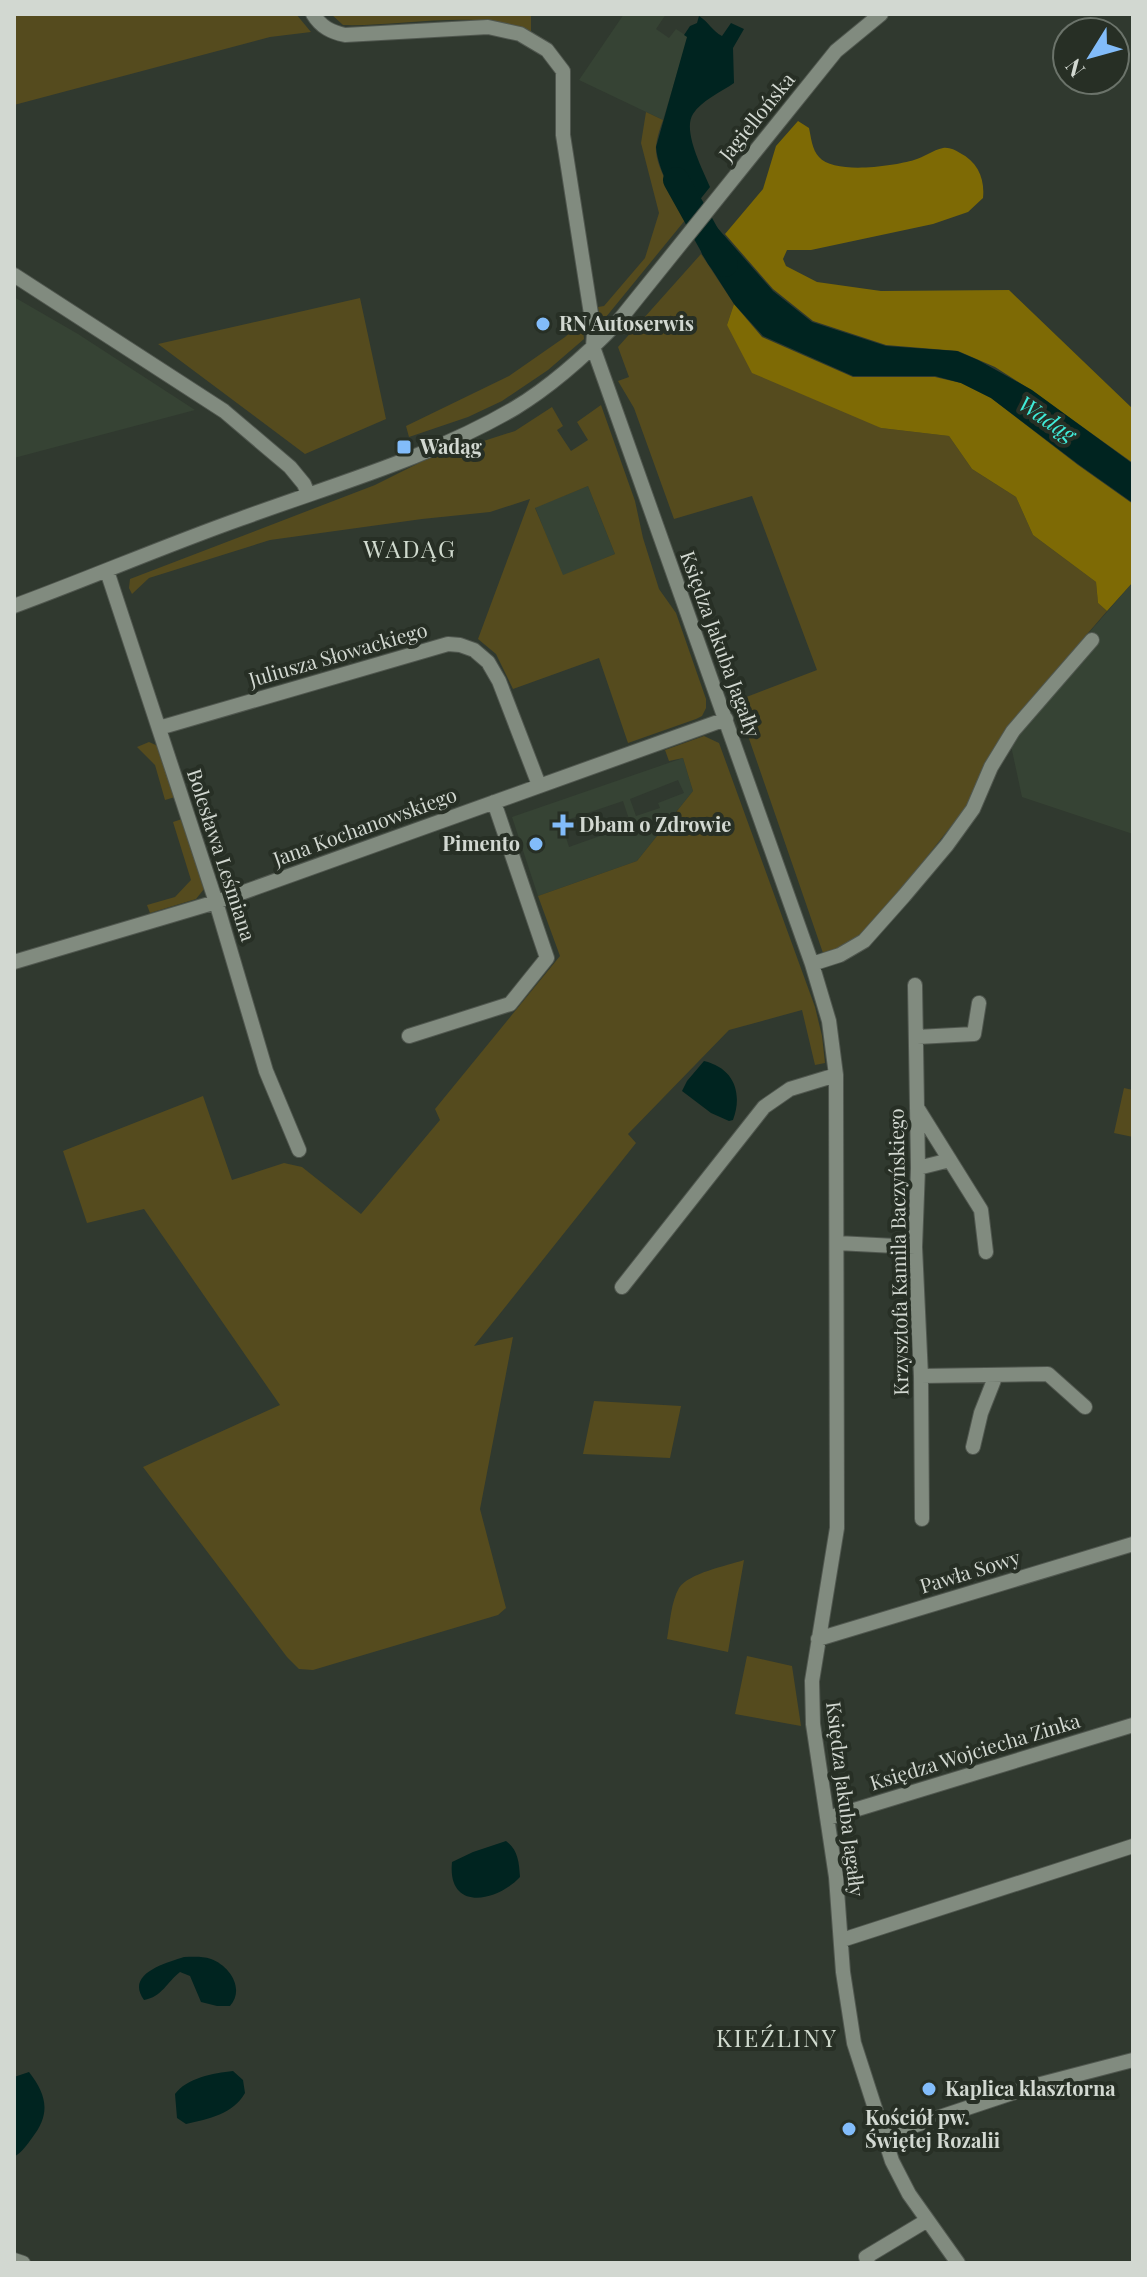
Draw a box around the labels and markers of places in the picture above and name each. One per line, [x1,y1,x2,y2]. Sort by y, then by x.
place label: RN Autoserwis [559,309,694,336]
marker: RN Autoserwis [534,315,552,333]
place label: Wadąg [419,432,482,459]
marker: Wadąg [395,438,413,456]
place label: Dbam o Zdrowie [579,810,731,837]
marker: Dbam o Zdrowie [554,816,572,834]
place label: Pimento [442,829,520,856]
marker: Pimento [527,835,545,853]
place label: Kaplica klasztorna [945,2074,1116,2101]
marker: Kaplica klasztorna [920,2080,938,2098]
place label: Kościół pw. Świętej Rozalii [865,2103,1000,2153]
marker: Kościół pw. Świętej Rozalii [840,2120,858,2138]

